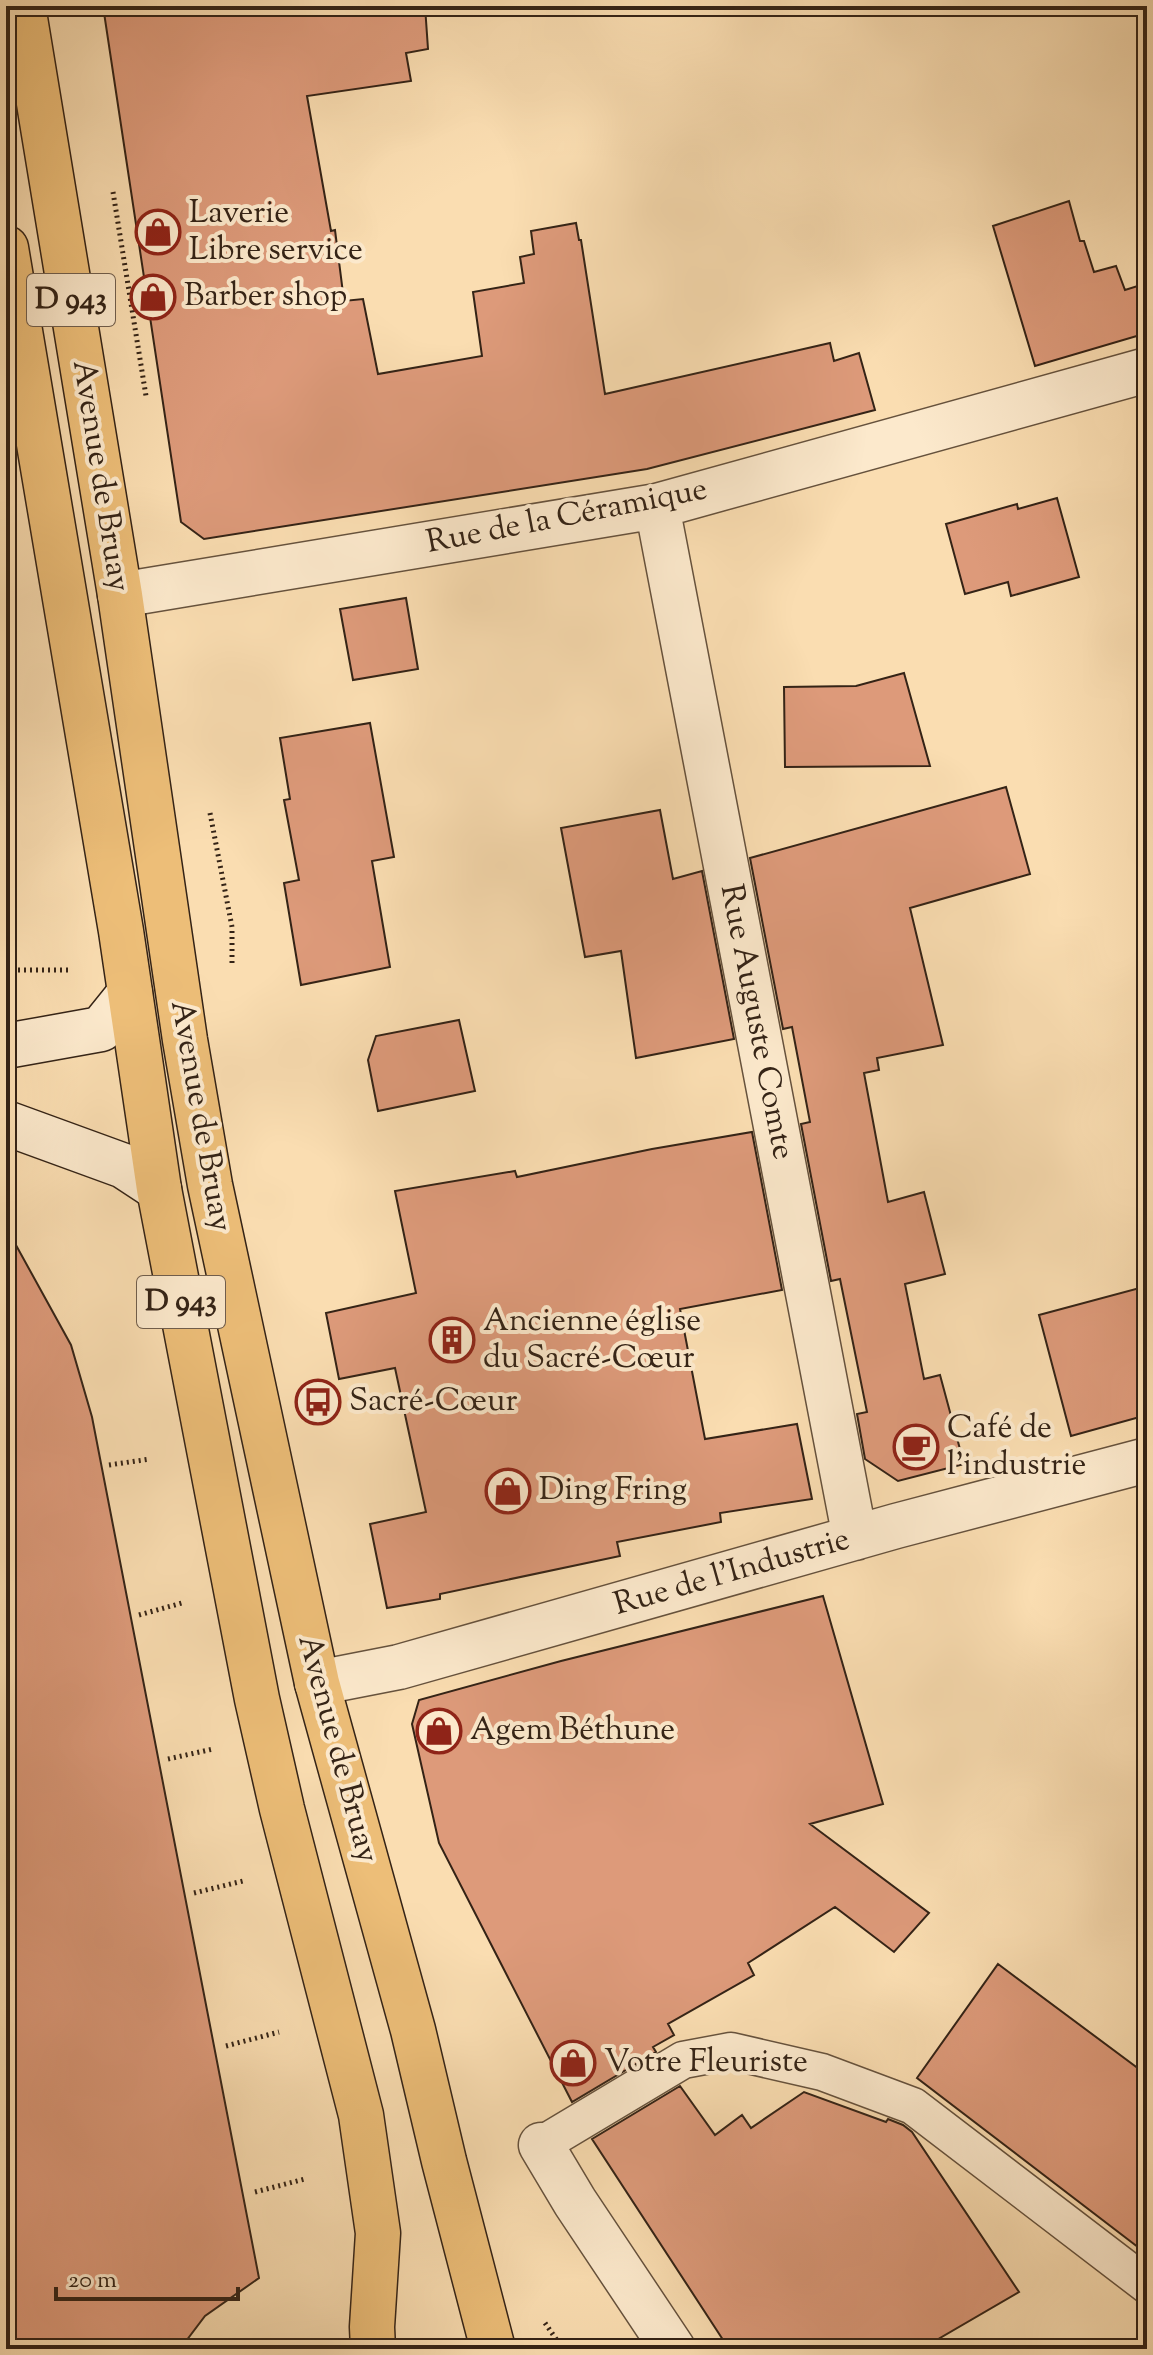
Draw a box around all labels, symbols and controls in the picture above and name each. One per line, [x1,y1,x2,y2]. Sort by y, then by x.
place label: Laverie Libre service [189,191,363,274]
shop icon: Laverie Libre service [134,208,182,256]
shop icon: Barber shop [129,273,177,321]
road number: D 943 [27,274,115,326]
place label: Barber shop [184,274,347,320]
street label: Avenue de Bruay [59,357,141,595]
street label: Rue de la Céramique [423,467,711,567]
street label: Rue Auguste Comte [707,881,805,1163]
street label: Avenue de Bruay [157,997,243,1235]
road number: D 943 [137,1276,225,1328]
place label: Ancienne église du Sacré-Cœur [483,1299,701,1382]
building icon: Ancienne église du Sacré-Cœur [428,1316,476,1364]
bus stop icon: Sacré-Cœur [294,1378,342,1426]
place label: Sacré-Cœur [349,1379,517,1425]
place label: Café de l'industrie [947,1406,1086,1489]
cafe icon: Café de l'industrie [892,1423,940,1471]
shop icon: Ding Fring [484,1467,532,1515]
place label: Ding Fring [539,1468,687,1514]
street label: Rue de l'Industrie [609,1517,855,1629]
street label: Avenue de Bruay [284,1630,390,1868]
shop icon: Agem Béthune [415,1707,463,1755]
place label: Agem Béthune [470,1708,675,1754]
shop icon: Votre Fleuriste [549,2039,597,2087]
place label: Votre Fleuriste [604,2040,808,2086]
scale bar [56,2251,238,2301]
text: 20 m [68,2264,117,2298]

